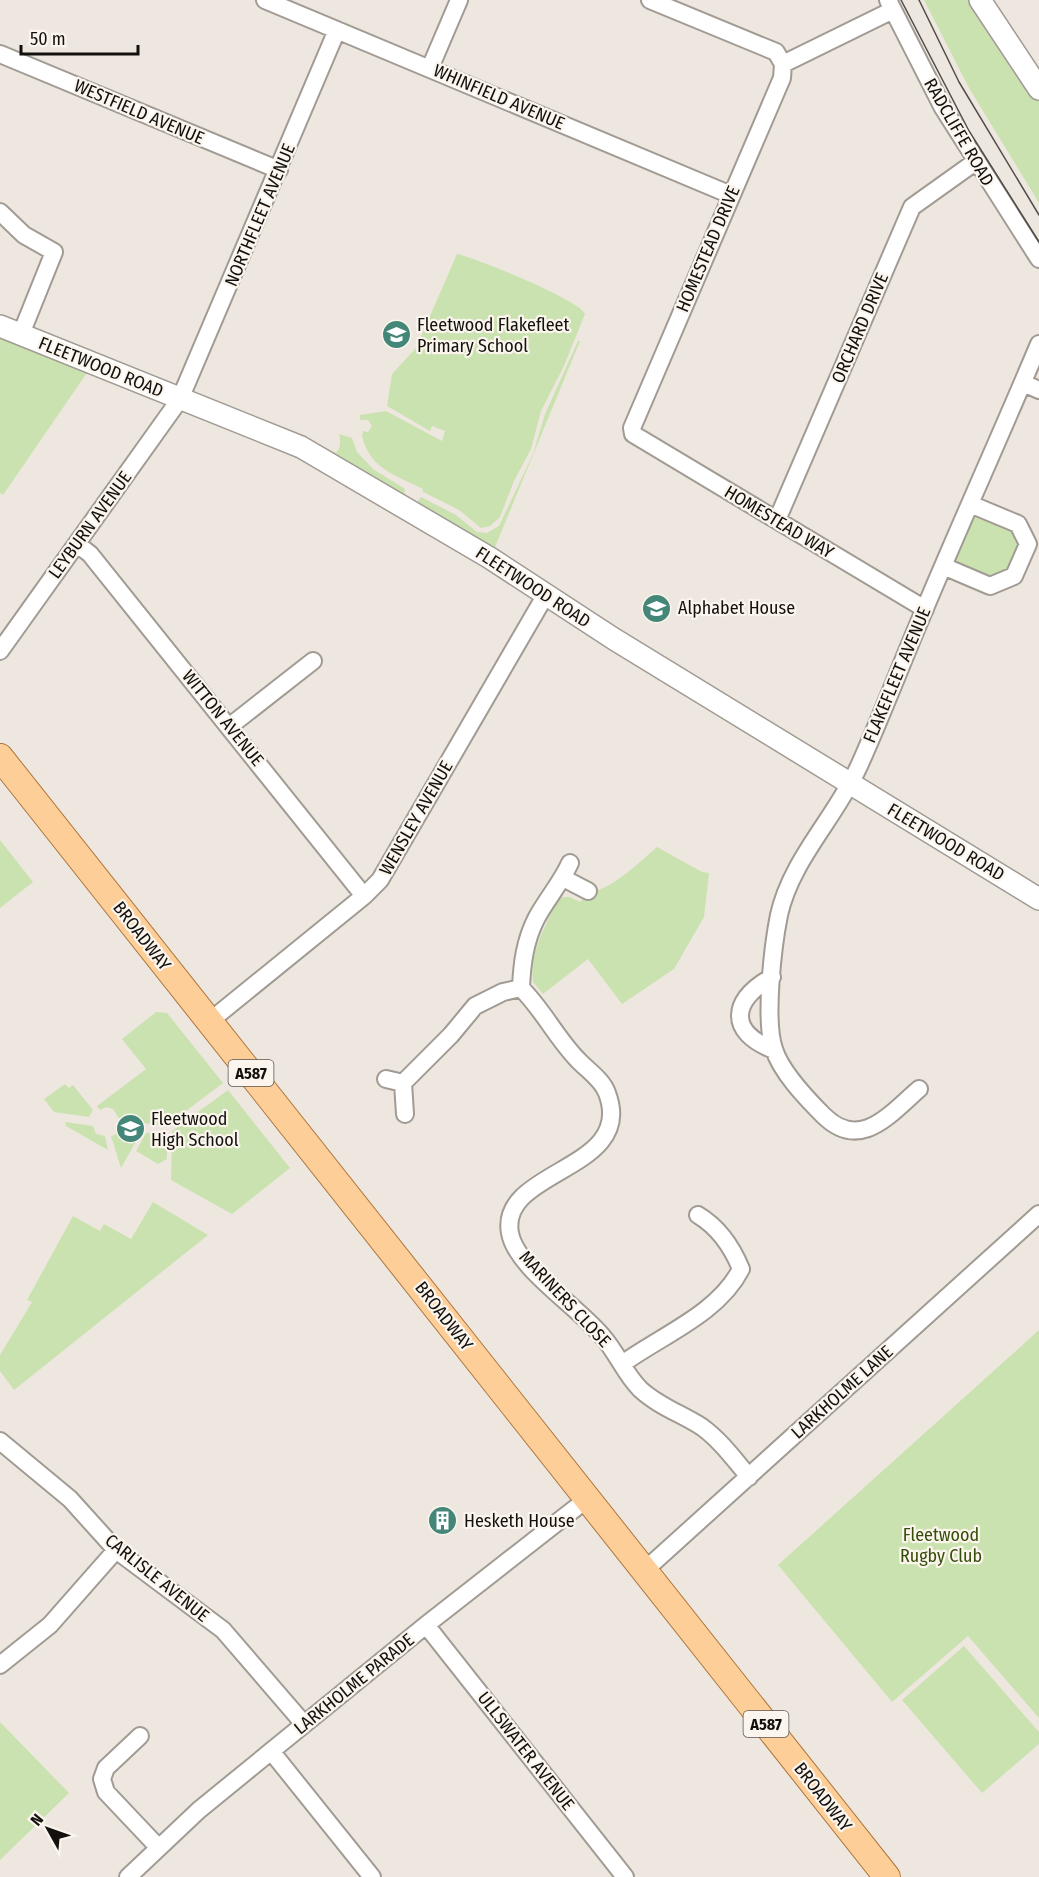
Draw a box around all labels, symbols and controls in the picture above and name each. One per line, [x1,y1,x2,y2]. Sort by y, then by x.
scale bar [21,18,138,56]
text: 50 m [30,28,66,50]
street label: WHINFIELD AVENUE [430,59,568,135]
street label: RADCLIFFE ROAD [919,74,999,190]
street label: WESTFIELD AVENUE [71,75,207,149]
street label: NORTHFLEET AVENUE [220,140,300,290]
street label: HOMESTEAD DRIVE [671,182,745,316]
street label: ORCHARD DRIVE [827,270,893,386]
place label: Fleetwood Flakefleet Primary School [417,314,569,357]
school or university icon: Fleetwood Flakefleet Primary School [380,319,412,351]
street label: FLEETWOOD ROAD [35,332,167,402]
street label: LEYBURN AVENUE [44,467,136,583]
street label: HOMESTEAD WAY [720,481,838,563]
street label: FLEETWOOD ROAD [471,542,595,632]
school or university icon: Alphabet House [641,592,673,624]
place label: Alphabet House [678,597,795,619]
street label: FLAKEFLEET AVENUE [858,604,936,746]
street label: WITTON AVENUE [177,665,269,771]
street label: WENSLEY AVENUE [374,757,458,879]
street label: FLEETWOOD ROAD [884,798,1008,886]
street label: BROADWAY [108,897,176,975]
road number: A587 [228,1060,274,1086]
place label: Fleetwood High School [151,1108,239,1151]
school or university icon: Fleetwood High School [114,1113,146,1145]
street label: MARINERS CLOSE [515,1246,615,1352]
street label: BROADWAY [410,1277,478,1355]
street label: LARKHOLME LANE [787,1341,897,1443]
building icon: Hesketh House [427,1505,459,1537]
place label: Hesketh House [464,1510,575,1532]
park label: Fleetwood Rugby Club [900,1524,982,1567]
street label: CARLISLE AVENUE [101,1529,213,1627]
street label: LARKHOLME PARADE [289,1629,419,1739]
street label: ULLSWATER AVENUE [473,1687,579,1815]
road number: A587 [744,1711,789,1737]
street label: BROADWAY [789,1758,857,1836]
north arrow [18,1799,78,1859]
text: N [27,1810,47,1829]

